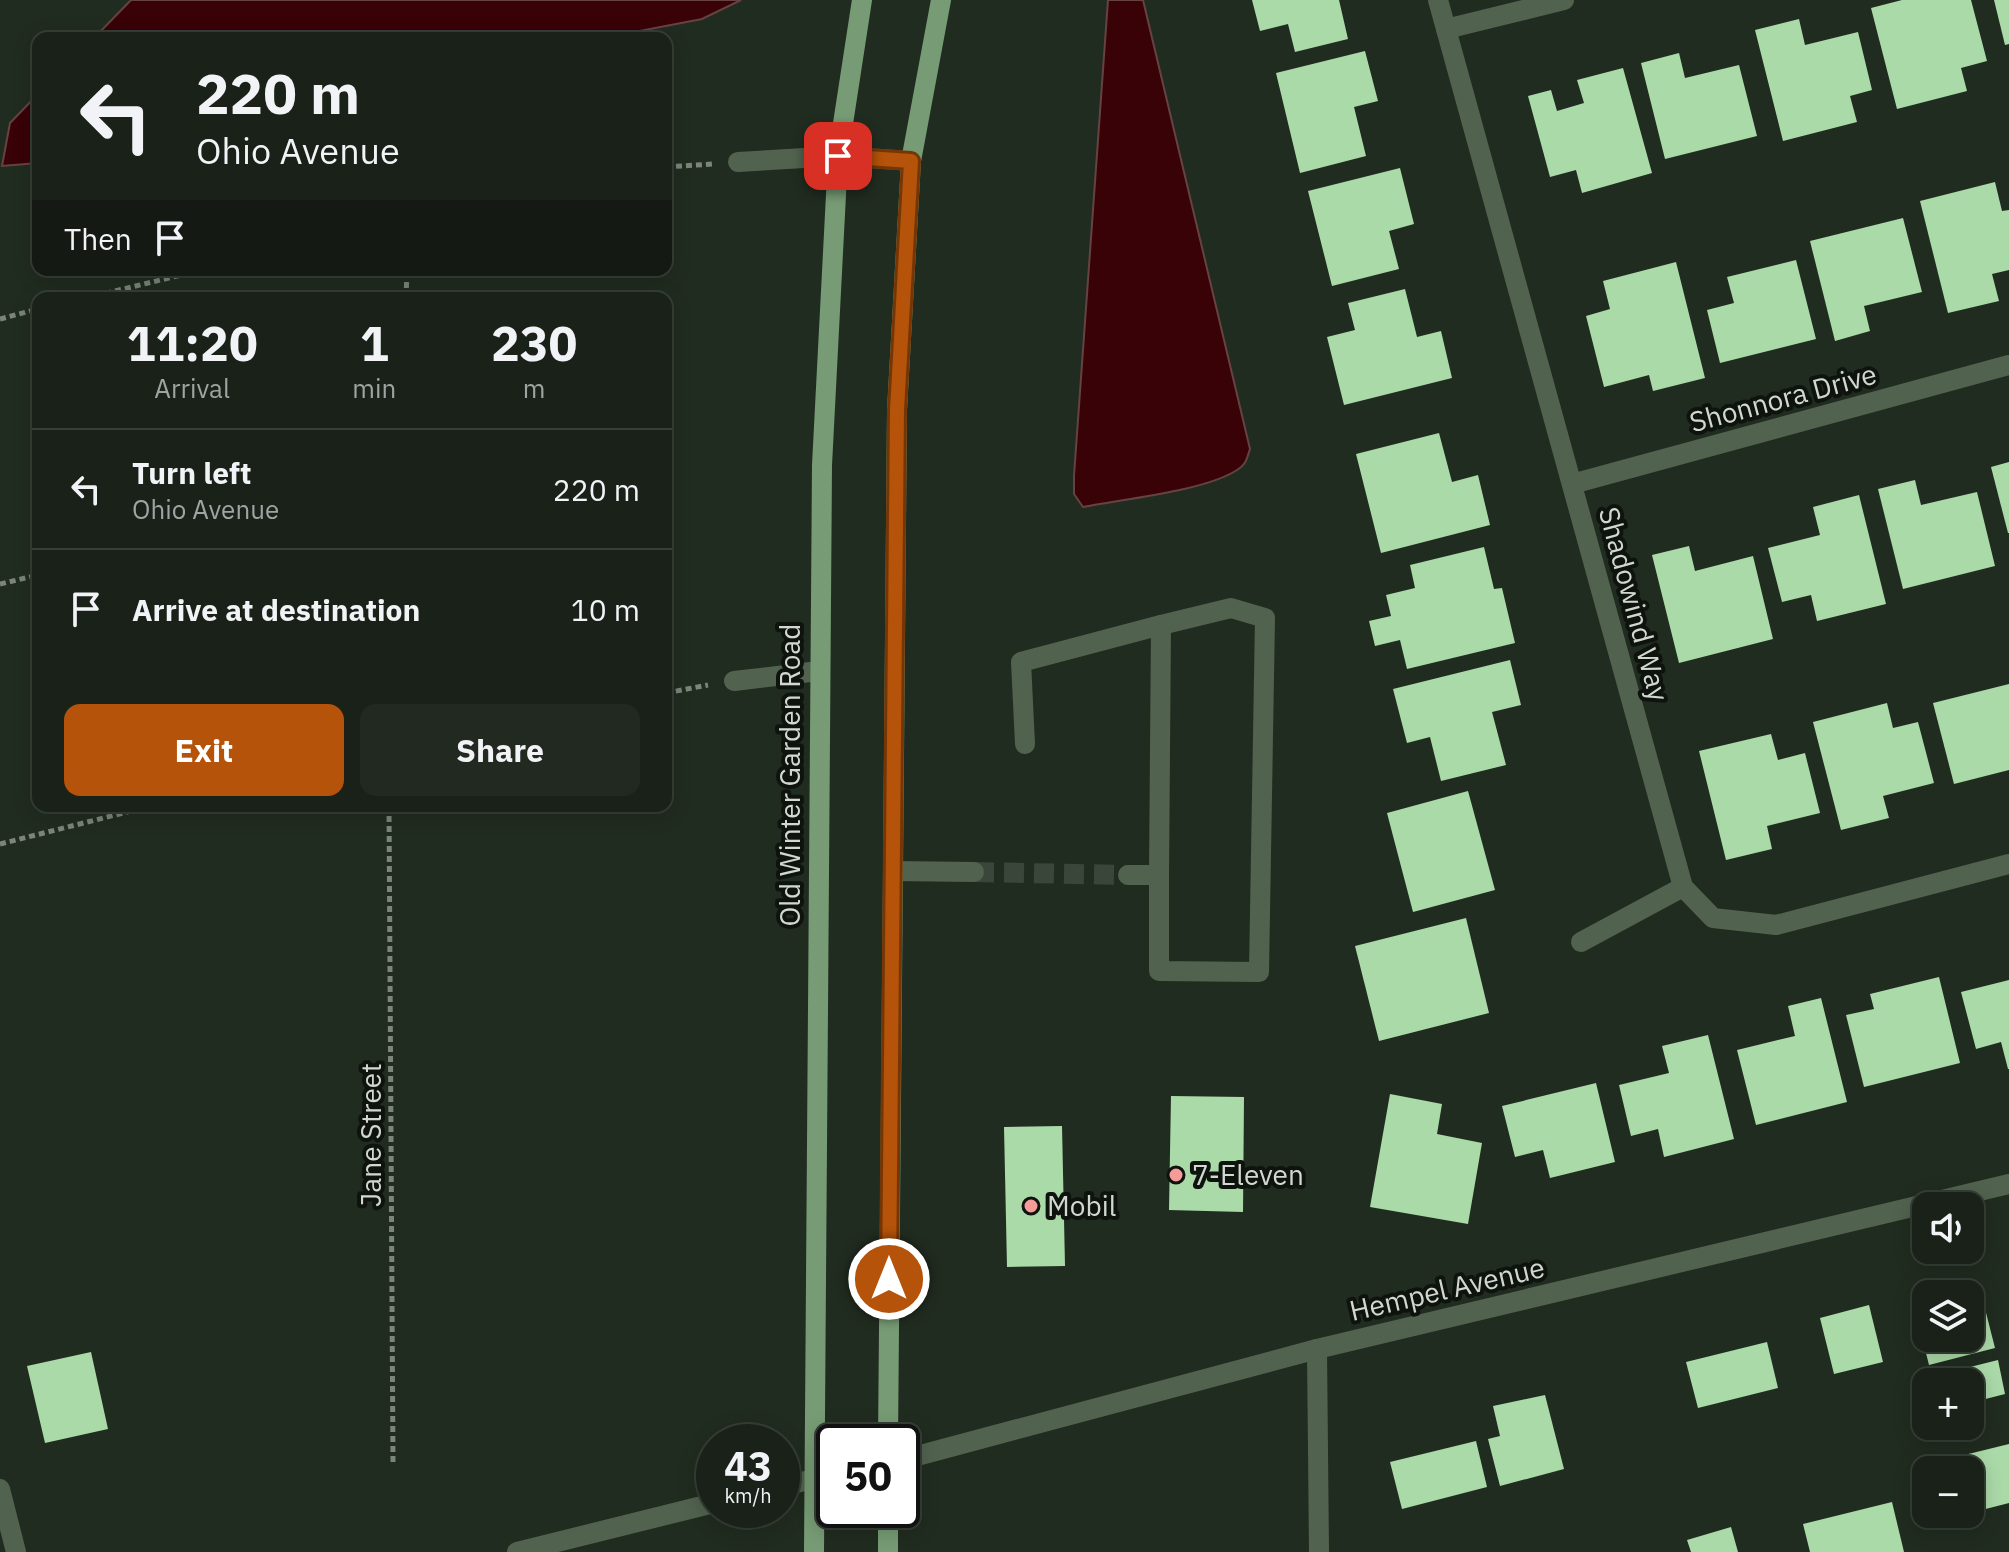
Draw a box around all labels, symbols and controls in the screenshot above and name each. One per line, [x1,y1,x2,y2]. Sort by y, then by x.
text: 220 m [196,57,360,129]
icon: left [64,64,168,168]
pin [804,122,872,190]
text: Ohio Avenue [196,127,400,174]
icon: arrive [816,134,860,178]
icon: arrive [148,216,192,260]
text: Then [64,219,132,258]
text: 11:20 [127,312,258,374]
text: 1 [360,312,389,374]
text: 230 [491,312,577,374]
street label: Shonnora Drive [1685,355,1880,440]
text: Arrival [154,371,230,405]
text: min [352,371,396,405]
text: m [523,371,545,405]
text: Turn left [132,453,251,492]
icon: left [64,467,108,511]
text: 220 m [553,470,640,509]
text: Ohio Avenue [132,492,279,526]
street label: Shadowind Way [1591,503,1678,705]
icon: arrive [64,587,108,631]
text: Arrive at destination [132,590,420,629]
text: 10 m [571,590,640,629]
street label: Old Winter Garden Road [771,623,808,927]
button: Exit [64,704,344,796]
button: Share [360,704,640,796]
street label: Jane Street [352,1063,389,1207]
place label: 7-Eleven [1192,1156,1304,1193]
marker: 7-Eleven [1167,1166,1185,1184]
place label: Mobil [1047,1187,1116,1224]
map controls [1912,1192,1984,1528]
button: sound [1912,1192,1984,1264]
marker: Mobil [1022,1197,1040,1215]
position arrow [847,1237,931,1321]
street label: Hempel Avenue [1346,1248,1548,1329]
button: layers [1912,1280,1984,1352]
button: + [1912,1368,1984,1440]
speed limit sign: 50 [816,1424,920,1528]
text: 43 [724,1440,772,1492]
button: − [1912,1456,1984,1528]
text: km/h [724,1482,772,1509]

